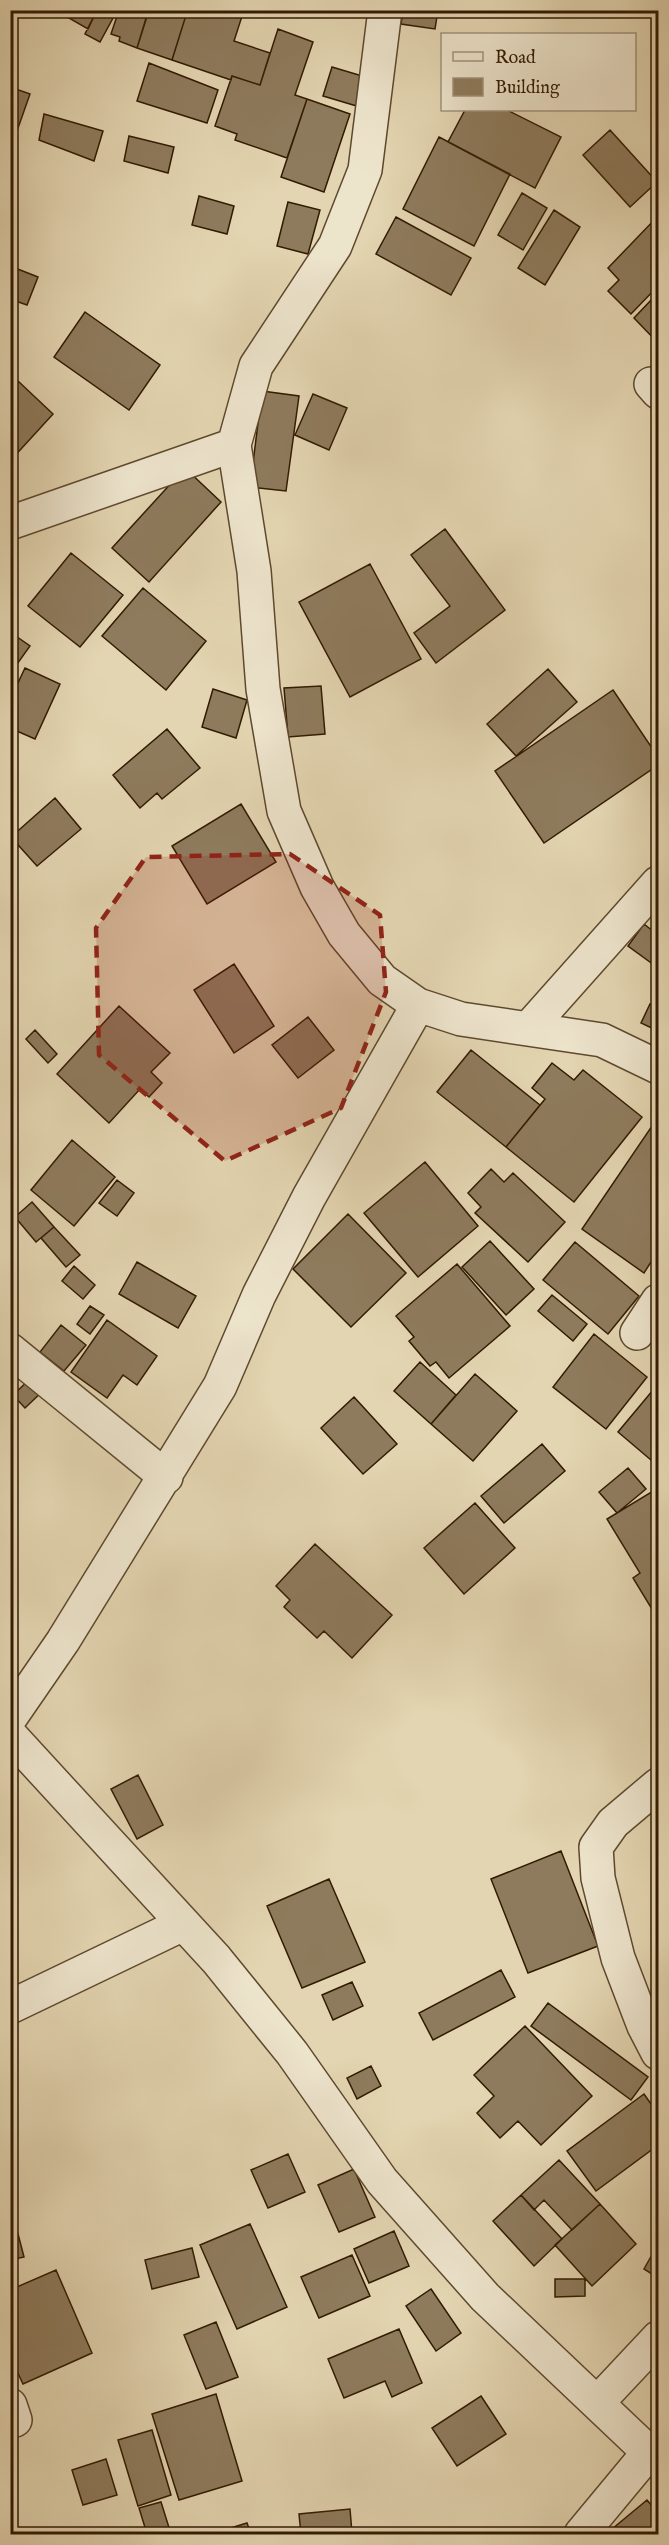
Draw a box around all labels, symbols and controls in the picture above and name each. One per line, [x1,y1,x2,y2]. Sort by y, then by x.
legend [441,33,636,111]
text: Road [495,47,536,70]
text: Building [495,77,560,100]

